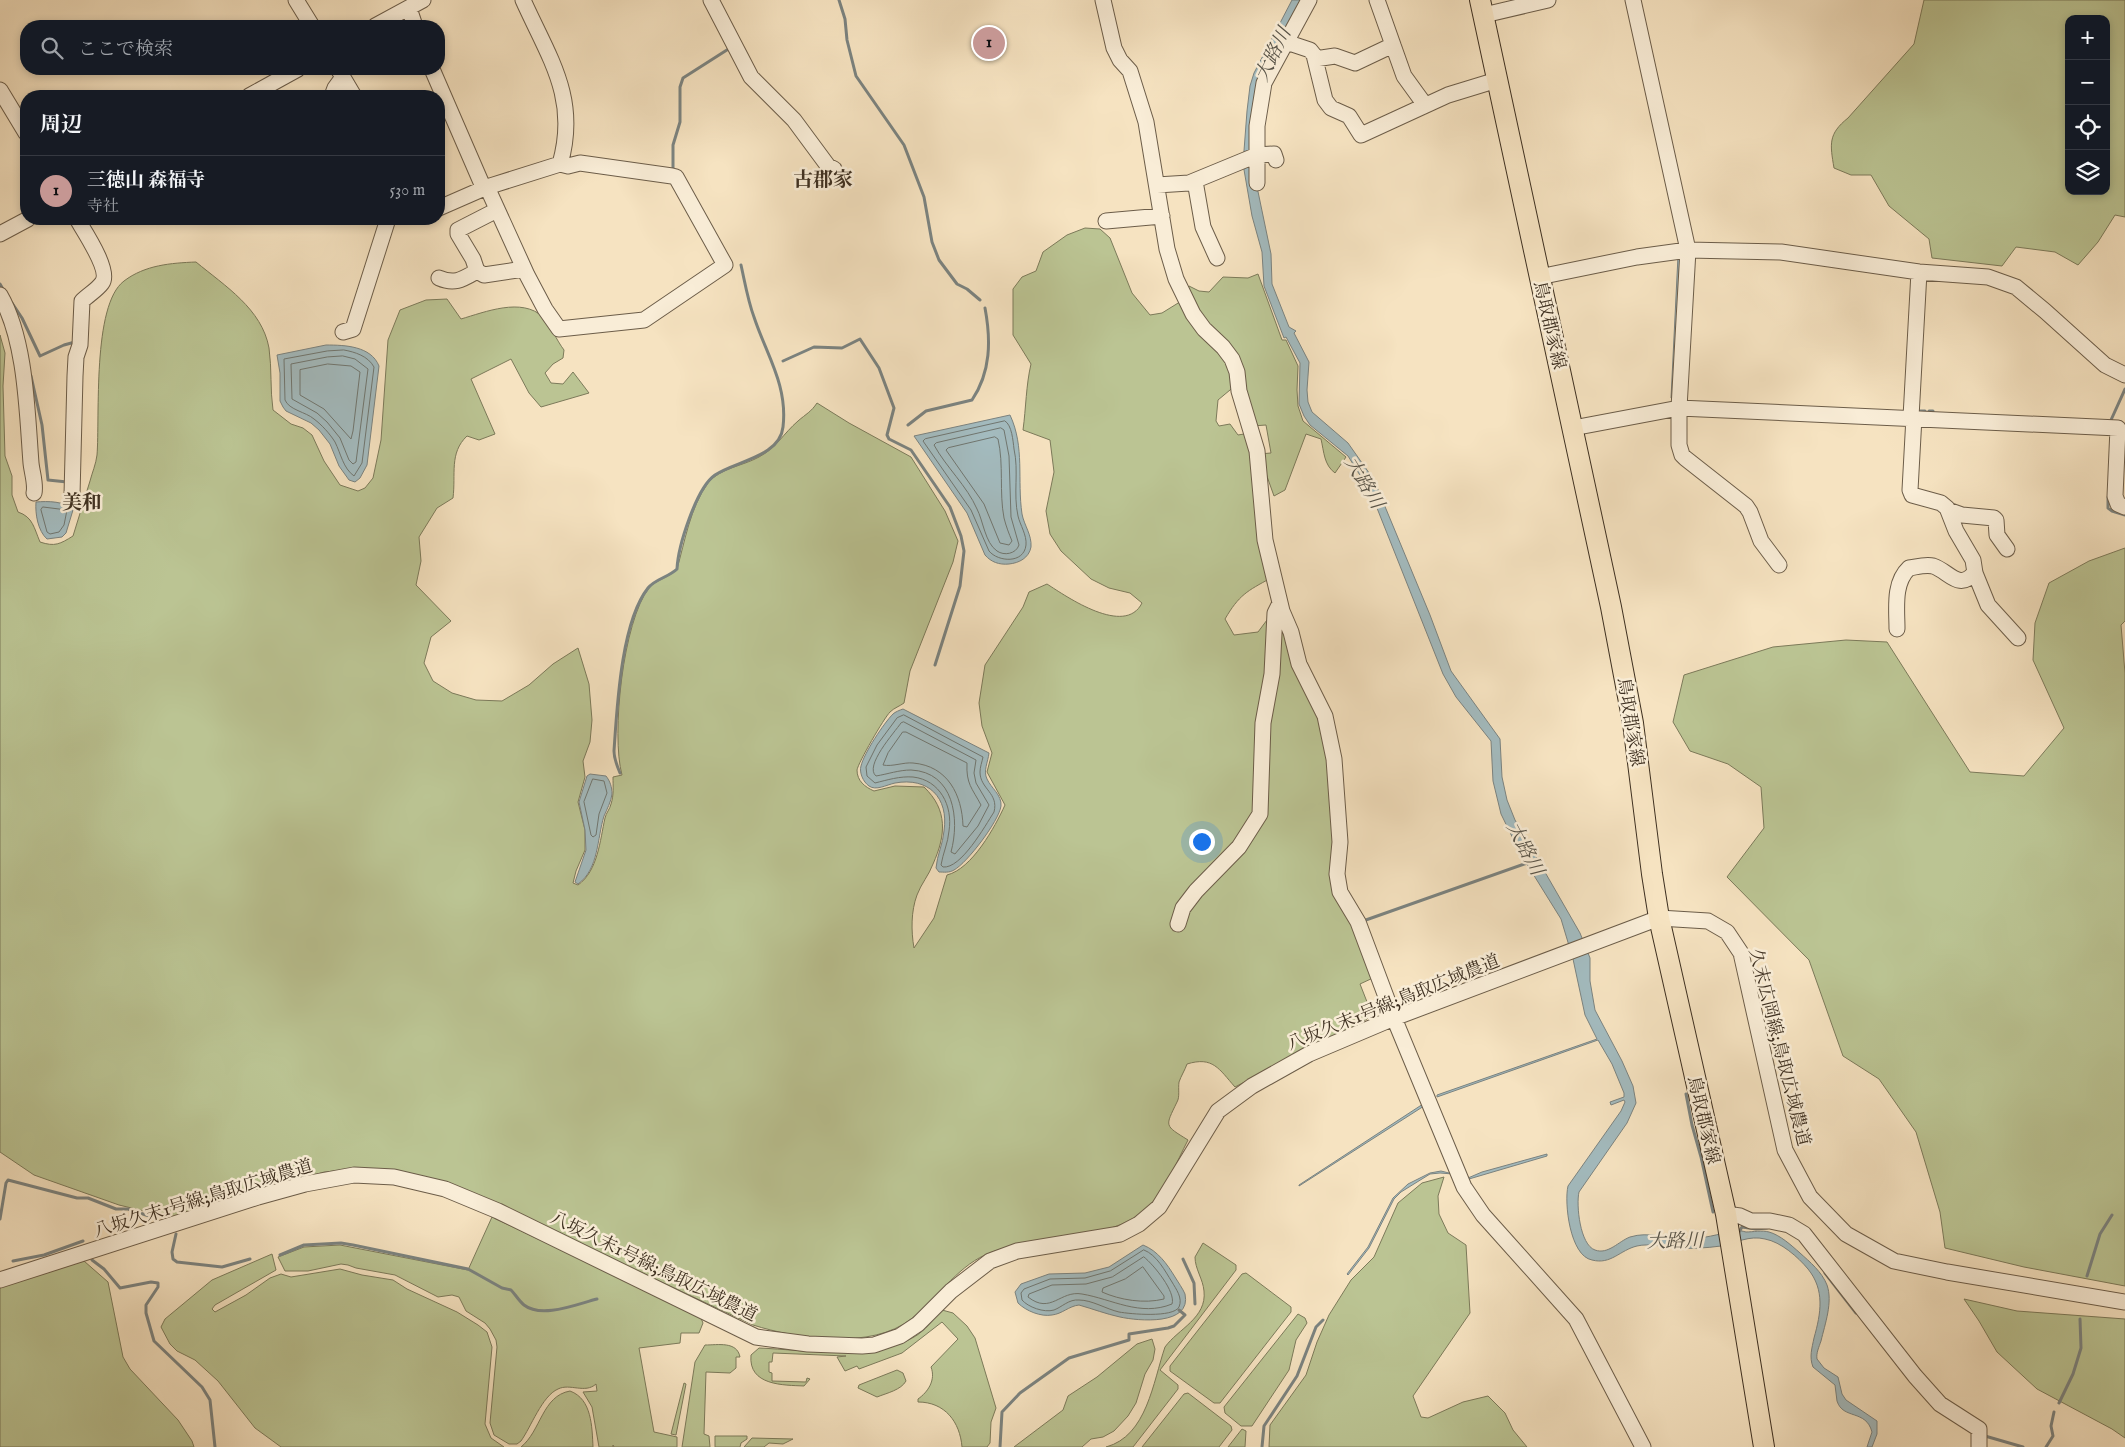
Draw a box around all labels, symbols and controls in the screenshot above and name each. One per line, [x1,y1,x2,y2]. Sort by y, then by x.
map controls [2065,15,2110,195]
button: + [2065,15,2110,60]
search box [20,20,445,75]
water label: 大路川 [1251,22,1298,86]
pin: 1 [973,24,1005,62]
icon: search [38,34,66,62]
text: ここで検索 [78,38,173,62]
button: − [2065,60,2110,105]
button: locate [2065,105,2110,150]
text: 周辺 [40,112,82,139]
button: layers [2065,150,2110,195]
district label: 古郡家 [793,168,853,193]
text: 三徳山 森福寺 [87,169,205,193]
text: 1 [53,181,59,201]
text: 530 m [390,181,425,201]
text: 寺社 [87,197,119,217]
street label: 鳥取郡家線 [1527,279,1570,372]
water label: 大路川 [1338,452,1389,515]
district label: 美和 [62,491,102,516]
street label: 鳥取郡家線 [1611,676,1648,768]
water label: 大路川 [1500,818,1549,881]
your location [1189,829,1215,855]
street label: 久末広岡線;鳥取広域農道 [1743,946,1814,1149]
street label: 八坂久末1号線;鳥取広域農道 [1284,950,1503,1057]
street label: 鳥取郡家線 [1681,1074,1724,1167]
street label: 八坂久末1号線;鳥取広域農道 [91,1155,316,1244]
street label: 八坂久末1号線;鳥取広域農道 [546,1207,761,1328]
water label: 大路川 [1646,1229,1706,1254]

